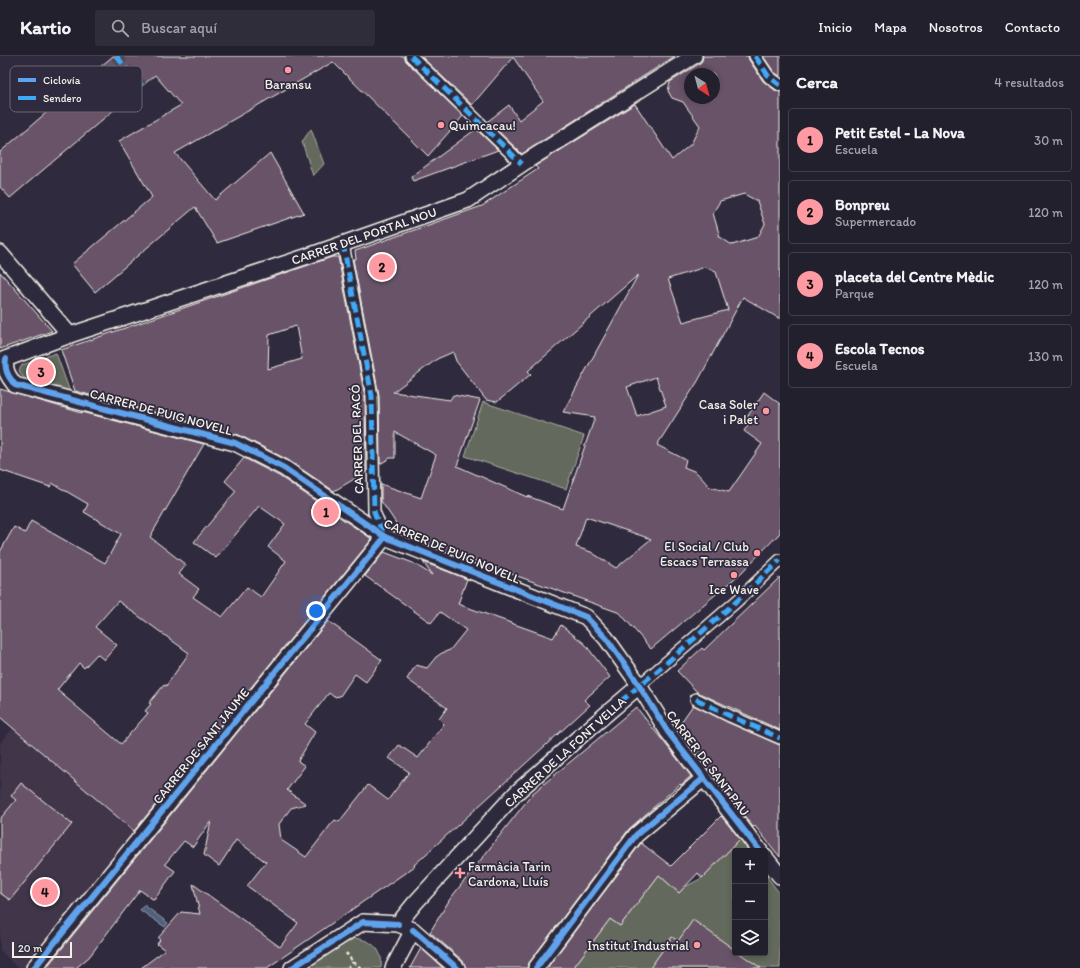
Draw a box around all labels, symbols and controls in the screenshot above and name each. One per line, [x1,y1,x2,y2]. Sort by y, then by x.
search box [95,10,375,46]
text: Kartio [20,16,71,39]
icon: search [109,17,131,39]
text: Buscar aquí [141,19,217,37]
text: Inicio [818,19,852,36]
text: Mapa [874,19,907,36]
text: Nosotros [929,19,983,36]
text: Contacto [1005,19,1060,36]
marker: Baransu [283,65,293,75]
legend [10,66,142,112]
north arrow [684,68,720,104]
text: Cerca [796,72,838,92]
text: Ciclovía [43,74,81,87]
text: 4 resultados [994,75,1064,90]
place label: Baransu [265,77,311,92]
text: Sendero [43,92,82,105]
place label: Quimcacau! [449,118,516,133]
marker: Quimcacau! [436,120,446,130]
text: Petit Estel - La Nova [835,124,965,142]
text: 1 [807,133,813,148]
text: 30 m [1034,133,1063,148]
text: Escuela [835,142,878,157]
text: Bonpreu [835,196,890,214]
street label: CARRER DEL PORTAL NOU [289,204,439,268]
text: 2 [807,205,813,220]
text: 120 m [1028,205,1063,220]
text: Supermercado [835,214,916,229]
pin: 2 [369,252,395,282]
text: placeta del Centre Mèdic [835,268,994,286]
text: 3 [806,277,814,292]
text: 120 m [1028,277,1063,292]
text: Parque [835,286,874,301]
text: Escola Tecnos [835,340,925,358]
text: 4 [806,349,814,364]
text: 130 m [1028,349,1063,364]
pin: 3 [28,357,54,387]
text: Escuela [835,358,878,373]
street label: CARRER DEL RACÓ [348,384,366,494]
street label: CARRER DE PUIG NOVELL [88,386,234,438]
place label: Casa Soler i Palet [699,397,759,427]
marker: Casa Soler i Palet [761,406,771,416]
pin: 1 [313,497,339,527]
street label: CARRER DE PUIG NOVELL [382,515,523,587]
place label: El Social / Club Escacs Terrassa [660,539,749,569]
marker: El Social / Club Escacs Terrassa [752,548,762,558]
marker: Ice Wave [729,570,739,580]
place label: Ice Wave [709,582,759,597]
your location [306,601,326,621]
street label: CARRER DE SANT JAUME [150,685,252,807]
street label: CARRER DE LA FONT VELLA [501,693,629,811]
street label: CARRER DE SANT PAU [663,707,753,819]
map controls [732,848,768,956]
button: + [732,848,768,884]
place label: Farmàcia Tarin Cardona, Lluís [468,859,551,889]
marker: Farmàcia Tarin Cardona, Lluís [455,868,465,878]
pin: 4 [32,877,58,907]
button: − [732,884,768,920]
button: layers [732,920,768,956]
place label: Institut Industrial [587,938,689,953]
scale bar [12,940,72,959]
marker: Institut Industrial [692,940,702,950]
text: 20 m [18,942,42,955]

